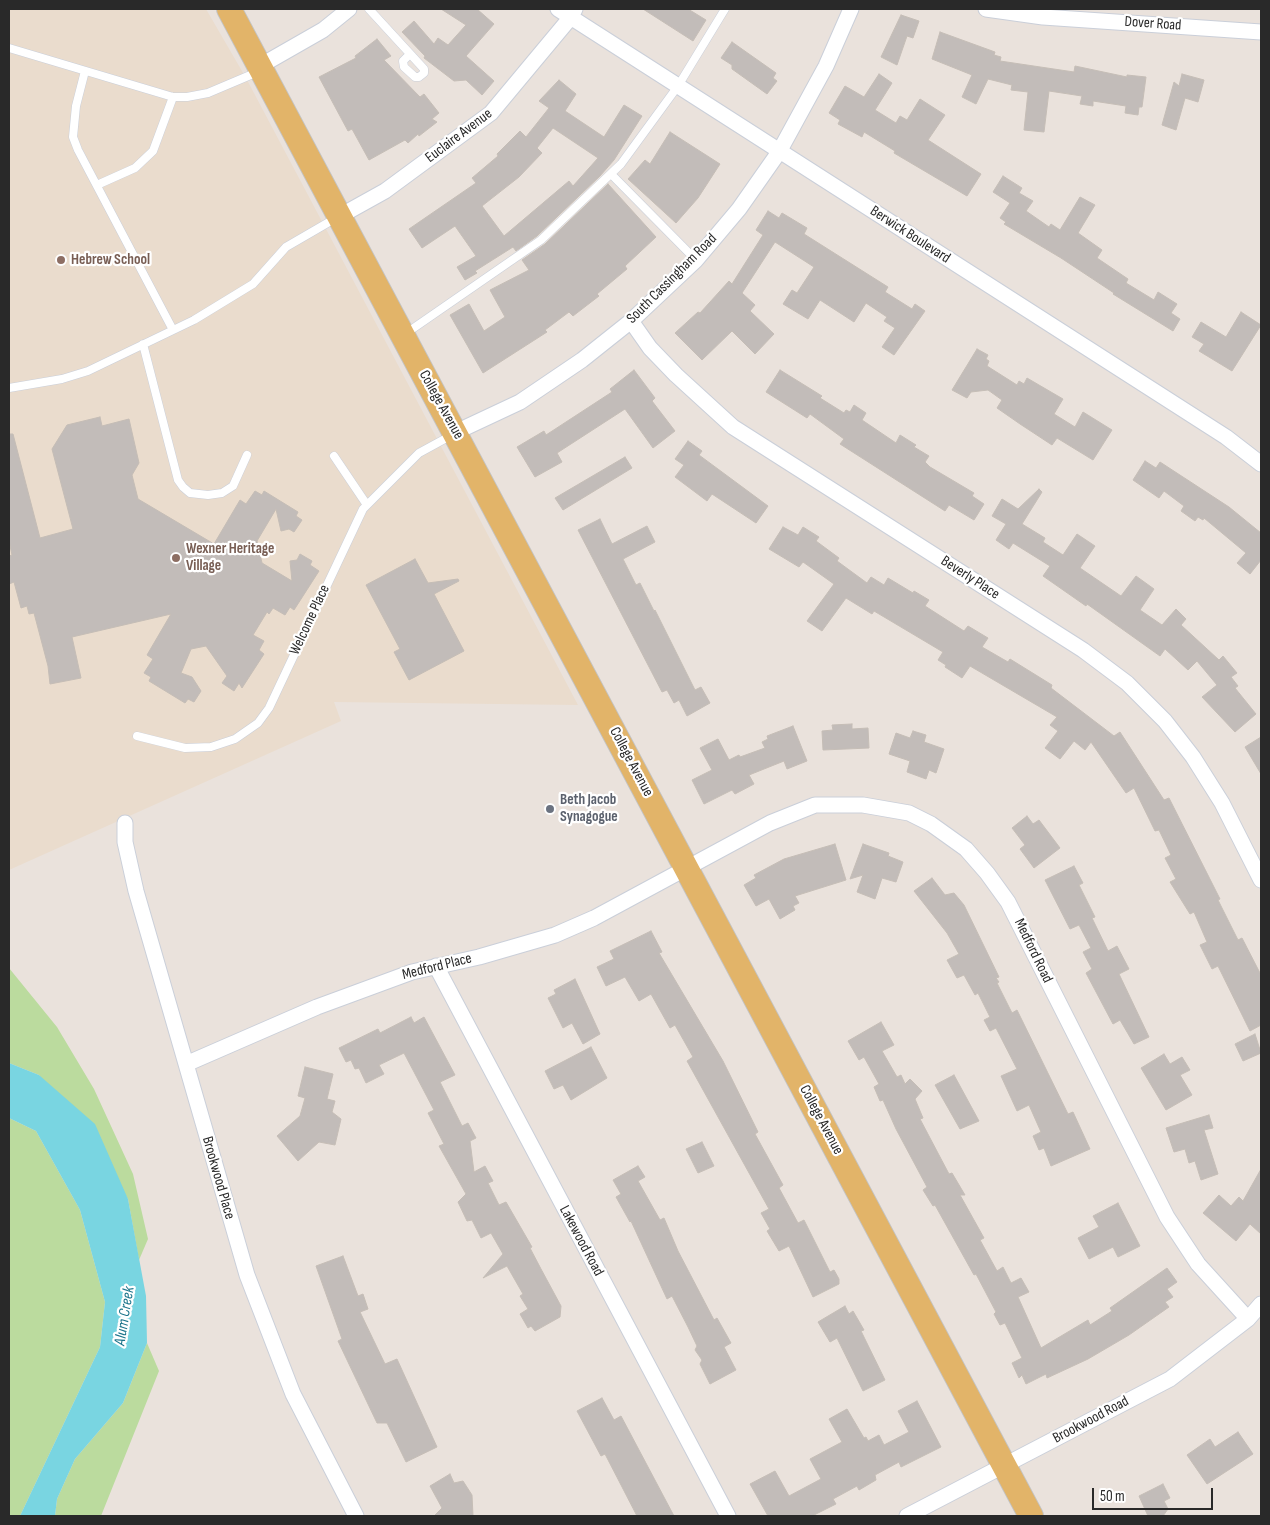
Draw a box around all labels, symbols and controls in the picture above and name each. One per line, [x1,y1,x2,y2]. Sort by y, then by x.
street label: Dover Road [1124,13,1182,35]
street label: Euclaire Avenue [422,105,496,167]
street label: Berwick Boulevard [866,202,954,268]
street label: South Cassingham Road [623,230,721,328]
place label: Hebrew School [71,251,150,269]
marker: Hebrew School [55,254,67,266]
street label: College Avenue [415,367,467,443]
place label: Wexner Heritage Village [186,540,274,575]
marker: Wexner Heritage Village [170,552,182,564]
street label: Beverly Place [937,552,1003,604]
street label: Welcome Place [286,582,334,658]
street label: College Avenue [605,724,657,800]
place label: Beth Jacob Synagogue [560,791,618,826]
marker: Beth Jacob Synagogue [544,803,556,815]
street label: Medford Road [1010,916,1056,986]
street label: Medford Place [400,950,474,984]
street label: College Avenue [795,1082,847,1158]
street label: Brookwood Place [198,1135,238,1221]
street label: Lakewood Road [555,1203,607,1279]
water label: Alum Creek [111,1285,139,1347]
street label: Brookwood Road [1050,1392,1132,1448]
scale bar [1095,1478,1216,1510]
text: 50 m [1100,1487,1125,1506]

